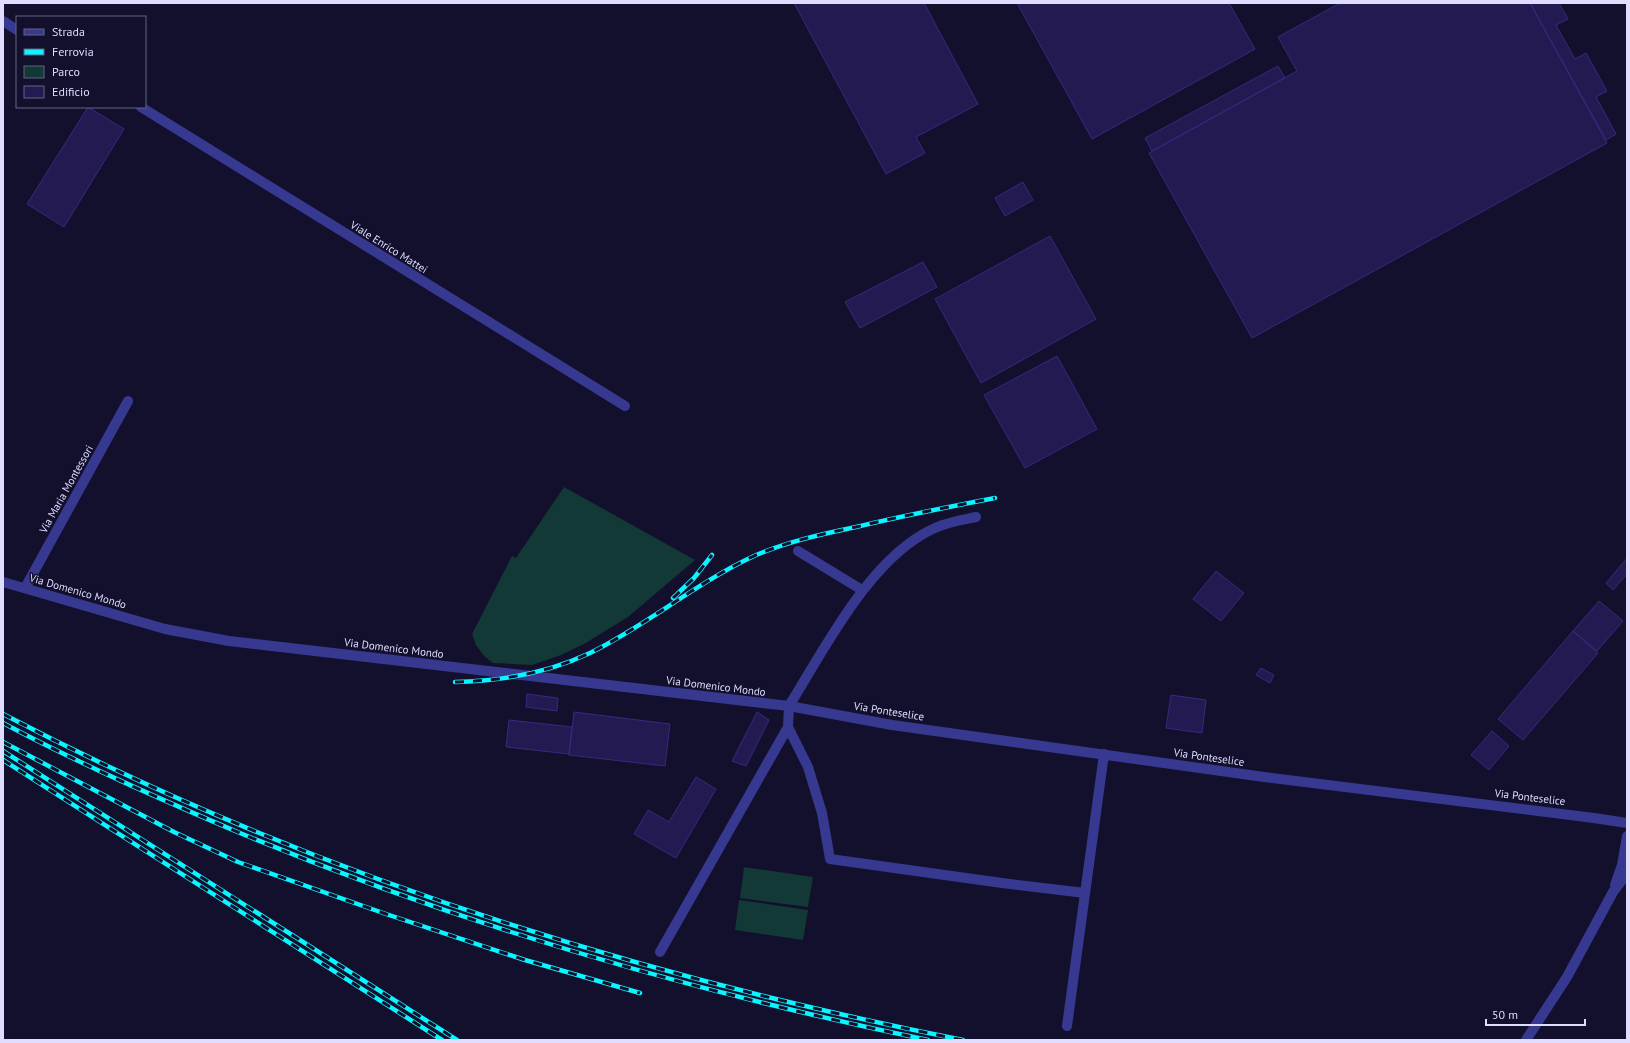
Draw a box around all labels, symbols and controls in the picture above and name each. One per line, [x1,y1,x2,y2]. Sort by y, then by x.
legend [16,16,146,108]
text: Strada [52,24,85,39]
text: Ferrovia [52,44,94,59]
text: Parco [52,64,80,79]
text: Edificio [52,84,90,99]
street label: Viale Enrico Mattei [347,217,430,276]
street label: Via Maria Montessori [36,442,96,536]
street label: Via Domenico Mondo [27,570,128,612]
street label: Via Domenico Mondo [342,635,445,661]
street label: Via Domenico Mondo [664,673,767,699]
street label: Via Ponteselice [852,698,926,724]
street label: Via Ponteselice [1172,745,1246,769]
street label: Via Ponteselice [1493,786,1567,808]
scale bar [1486,1001,1585,1027]
text: 50 m [1492,1007,1518,1022]

